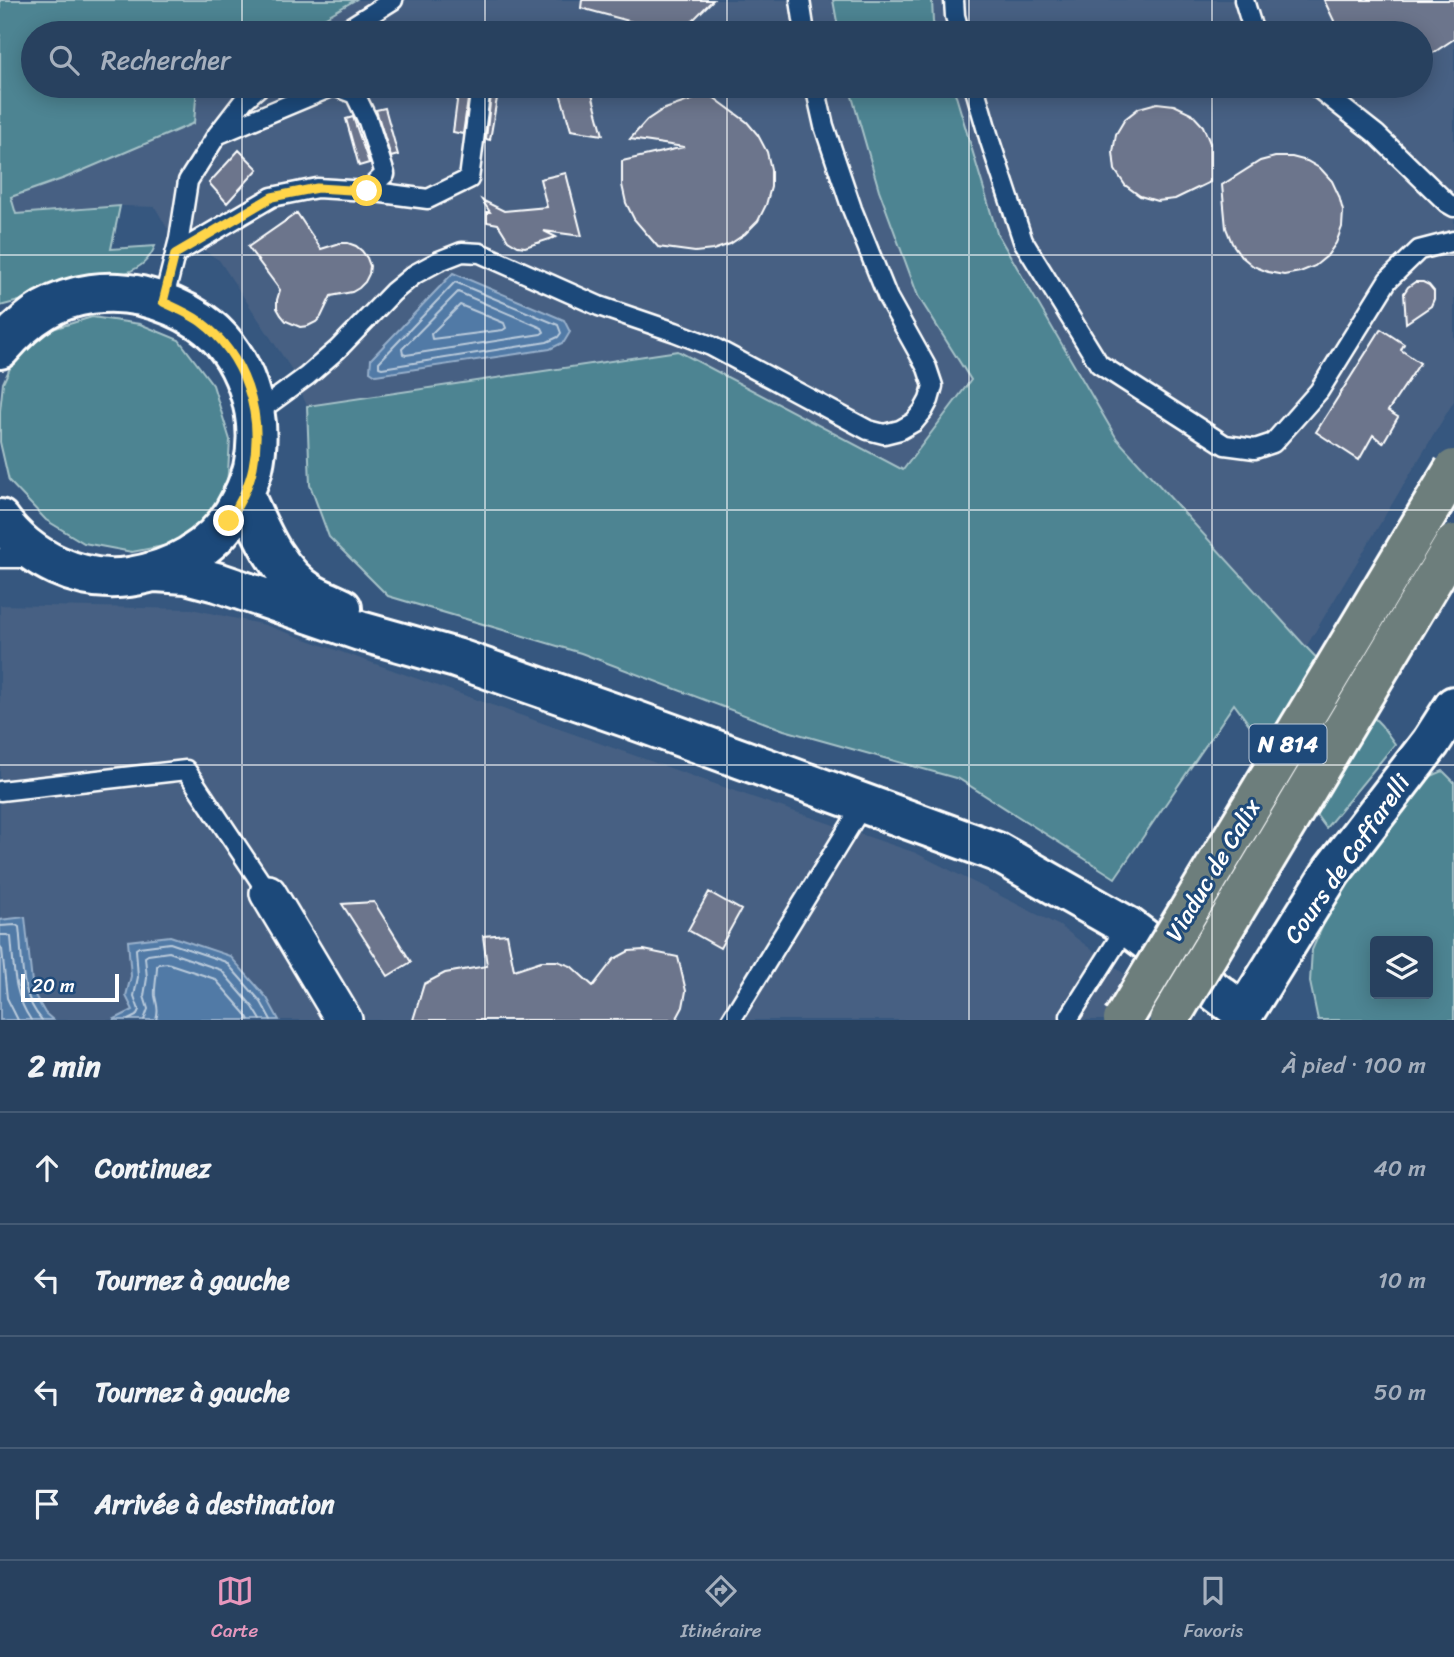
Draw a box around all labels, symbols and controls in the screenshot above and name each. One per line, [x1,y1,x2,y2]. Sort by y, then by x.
search box [21,21,1433,98]
text: Rechercher [101,37,231,83]
icon: search [45,41,83,79]
route start [351,175,382,206]
route end [213,505,244,536]
road number: N 814 [1250,724,1326,764]
street label: Cours de Caffarelli [1273,764,1422,953]
street label: Viaduc de Calix [1154,790,1273,950]
map controls [1370,936,1433,999]
button: layers [1370,936,1433,999]
text: 20 m [32,969,75,1002]
scale bar [21,971,119,1003]
text: 2 min [28,1039,101,1093]
text: À pied · 100 m [1282,1045,1426,1086]
text: Continuez [95,1145,211,1191]
text: 40 m [1373,1148,1426,1189]
icon: ahead [28,1149,66,1187]
text: Tournez à gauche [95,1257,290,1303]
text: 10 m [1378,1260,1426,1301]
icon: left [28,1261,66,1299]
text: Tournez à gauche [95,1369,290,1415]
text: 50 m [1374,1372,1426,1413]
icon: left [28,1373,66,1411]
text: Arrivée à destination [95,1481,335,1527]
icon: arrive [28,1485,66,1523]
tab: Carte [211,1572,258,1647]
tab: Itinéraire [680,1572,762,1647]
tab: Favoris [1184,1572,1243,1647]

